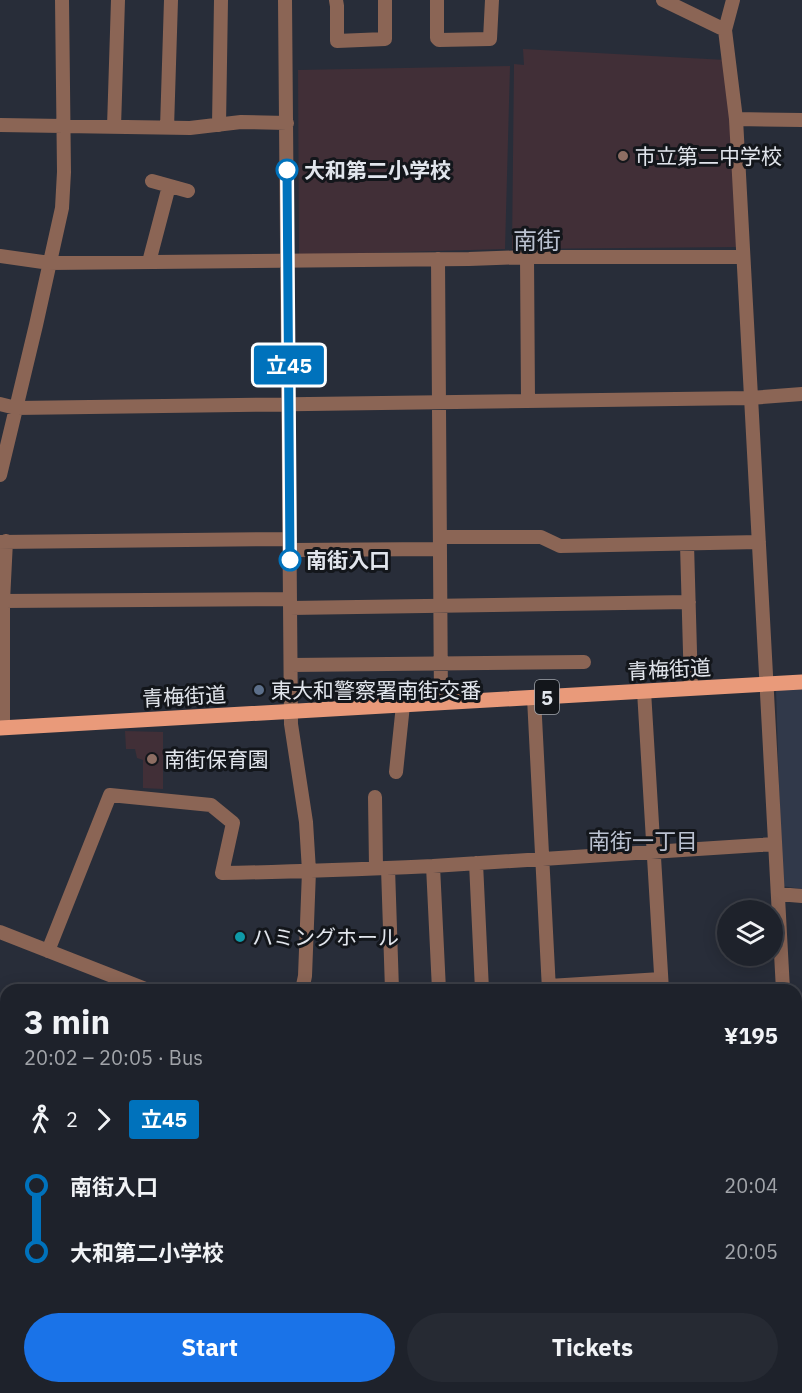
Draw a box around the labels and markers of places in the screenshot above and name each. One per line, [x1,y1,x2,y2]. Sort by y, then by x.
place label: 市立第二中学校 [635,142,782,170]
marker: 市立第二中学校 [616,149,630,163]
place label: 大和第二小学校 [304,156,451,184]
marker: 大和第二小学校 [276,159,298,181]
place label: 南街入口 [306,546,390,574]
marker: 南街入口 [279,549,301,571]
place label: 東大和警察署南街交番 [271,676,481,704]
marker: 東大和警察署南街交番 [252,683,266,697]
place label: 南街保育園 [164,745,269,773]
marker: 南街保育園 [145,752,159,766]
place label: ハミングホール [252,923,399,951]
marker: ハミングホール [233,930,247,944]

